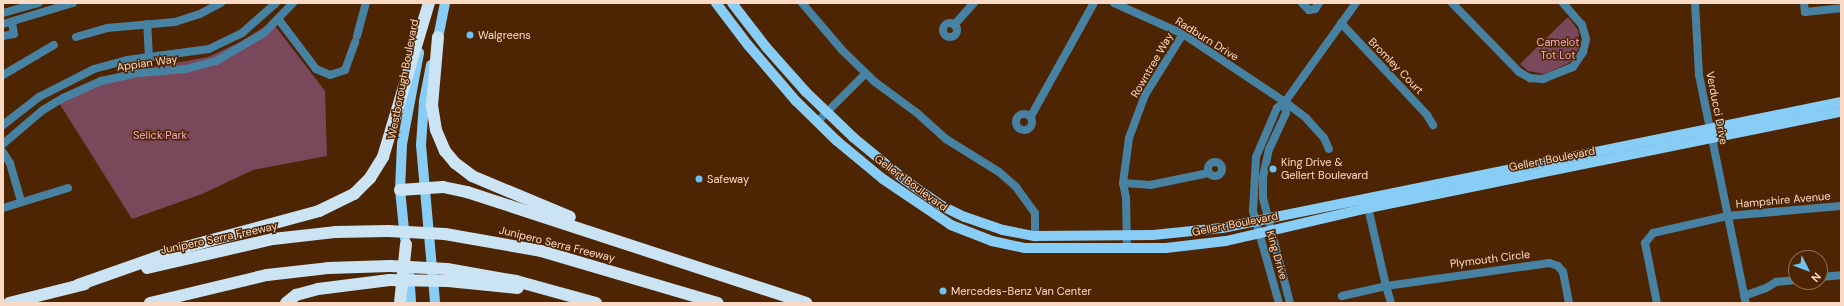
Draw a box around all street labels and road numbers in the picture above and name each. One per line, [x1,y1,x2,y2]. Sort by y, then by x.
street label: Radburn Drive [1173,14,1241,64]
street label: Westborough Boulevard [385,18,421,140]
street label: Rowntree Way [1128,30,1176,100]
street label: Bromley Court [1366,35,1426,97]
street label: Appian Way [116,52,178,74]
street label: Verducci Drive [1703,70,1731,146]
street label: Gellert Boulevard [1508,144,1596,174]
street label: Gellert Boulevard [872,152,950,214]
street label: Hampshire Avenue [1735,189,1831,211]
street label: Gellert Boulevard [1191,209,1279,239]
street label: Junipero Serra Freeway [159,219,279,257]
street label: Junipero Serra Freeway [498,223,616,265]
street label: King Drive [1264,229,1290,281]
street label: Plymouth Circle [1449,248,1531,270]

